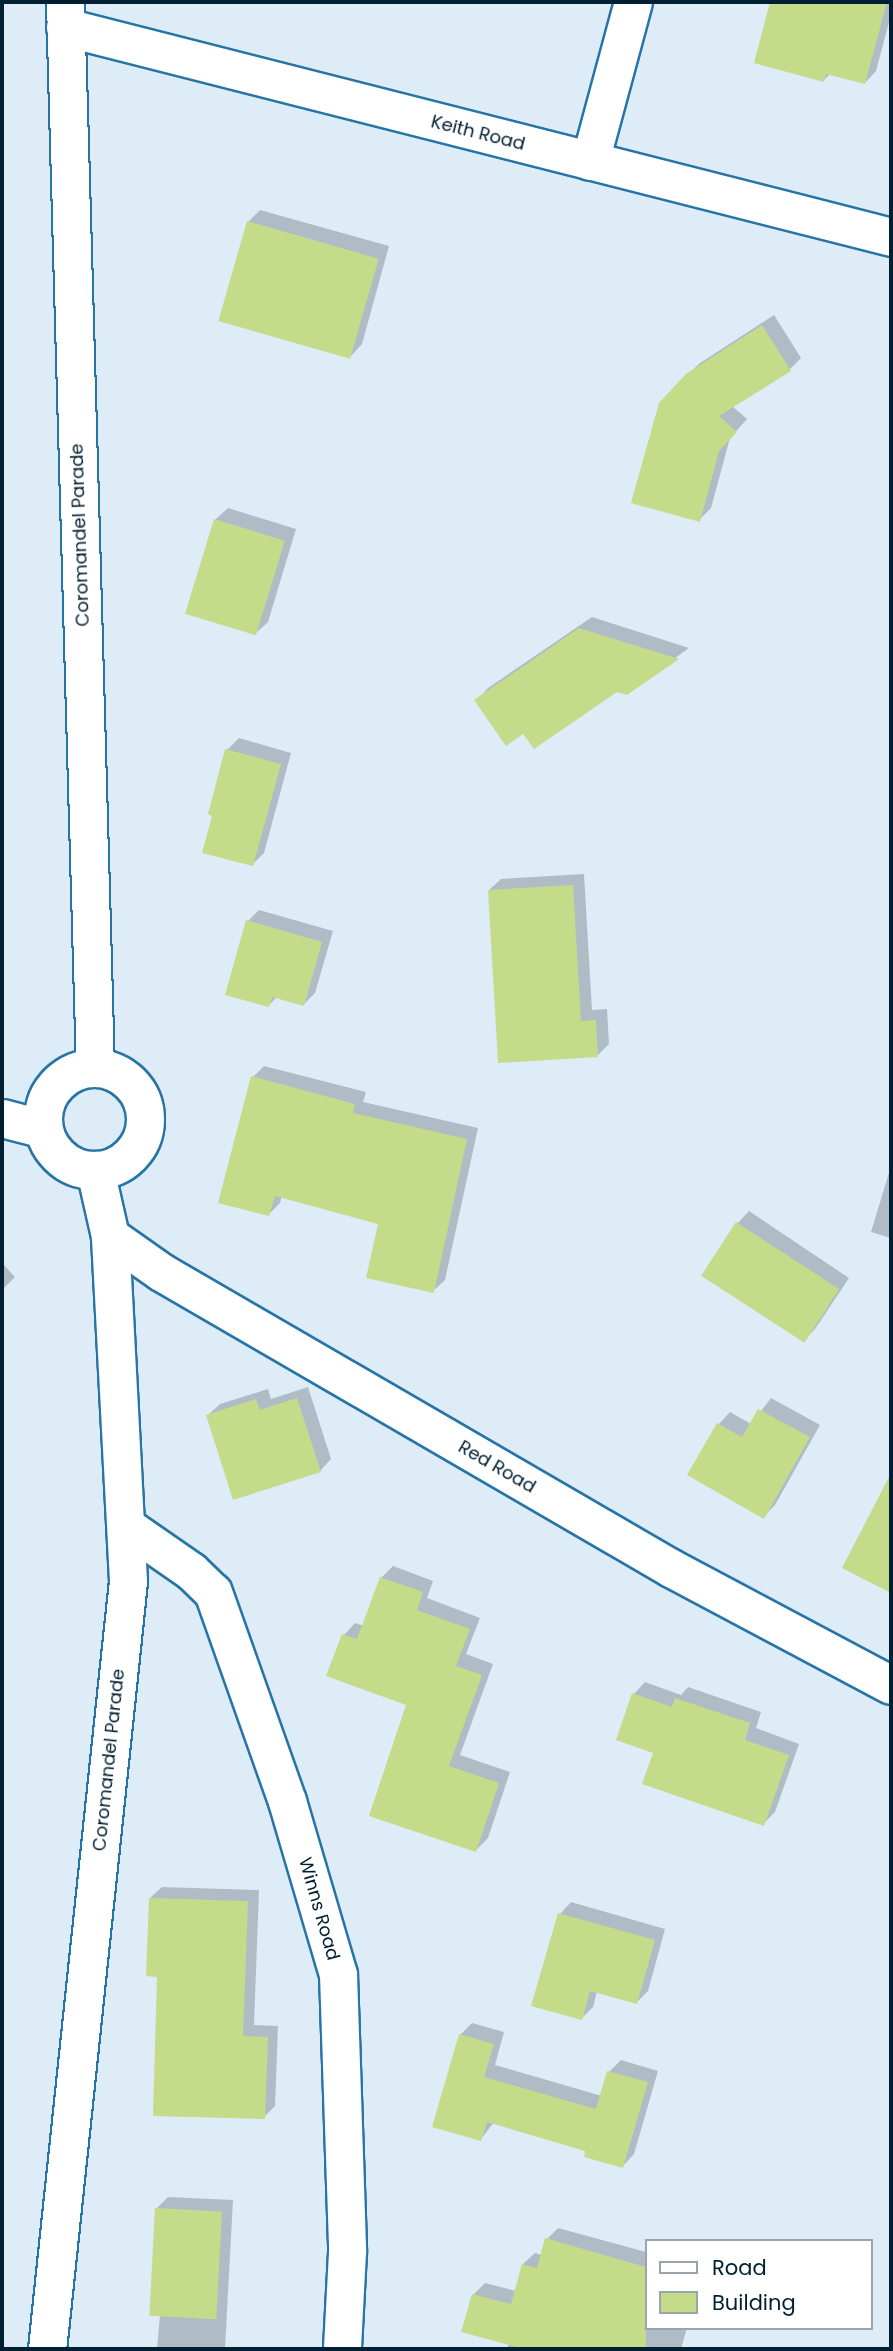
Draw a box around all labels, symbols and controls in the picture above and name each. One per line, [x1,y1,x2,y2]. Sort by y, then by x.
street label: Keith Road [429,111,527,155]
street label: Coromandel Parade [66,443,94,627]
street label: Red Road [454,1436,540,1498]
street label: Coromandel Parade [89,1668,129,1852]
street label: Winns Road [294,1855,344,1963]
legend [644,2239,872,2330]
text: Road [712,2253,767,2282]
text: Building [712,2288,796,2317]

